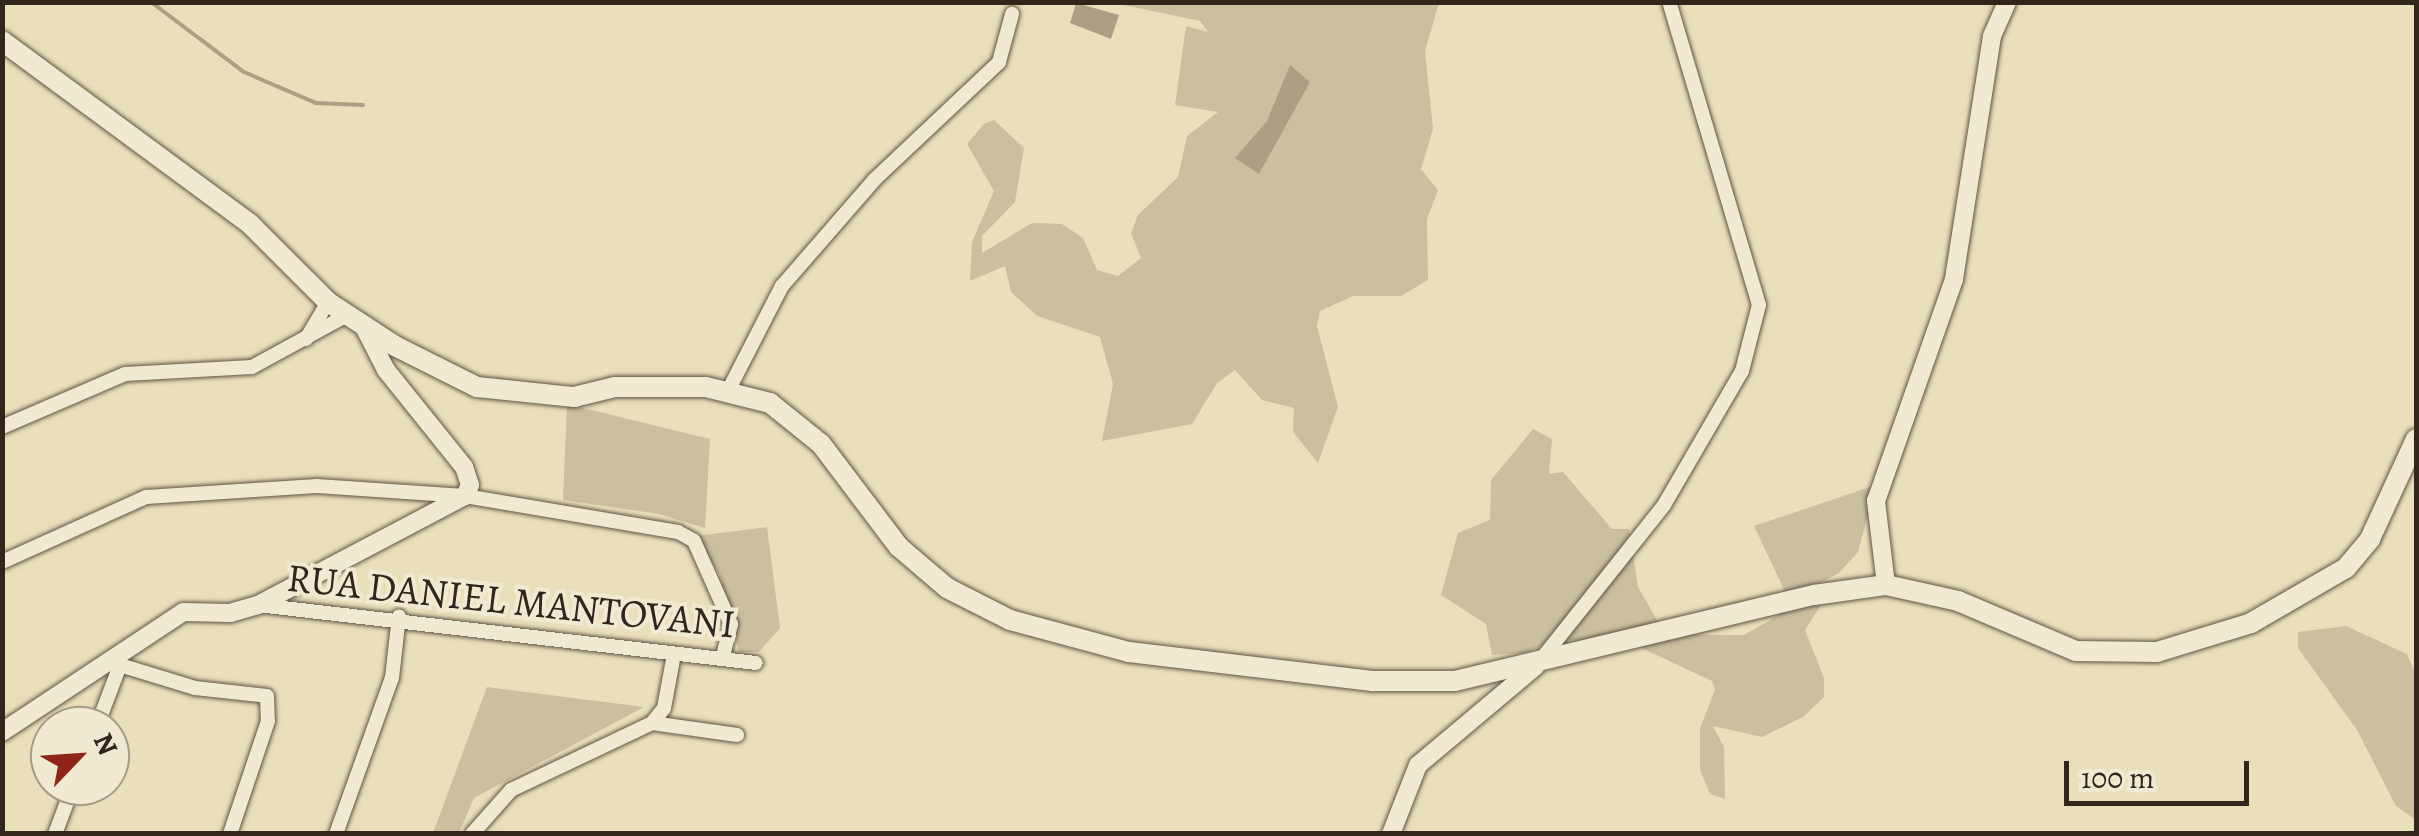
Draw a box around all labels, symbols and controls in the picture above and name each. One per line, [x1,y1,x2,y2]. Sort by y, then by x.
street label: RUA DANIEL MANTOVANI [285,554,737,648]
north arrow [30,706,130,806]
text: N [84,727,127,761]
scale bar [2069,741,2254,803]
text: 100 m [2081,758,2154,798]

